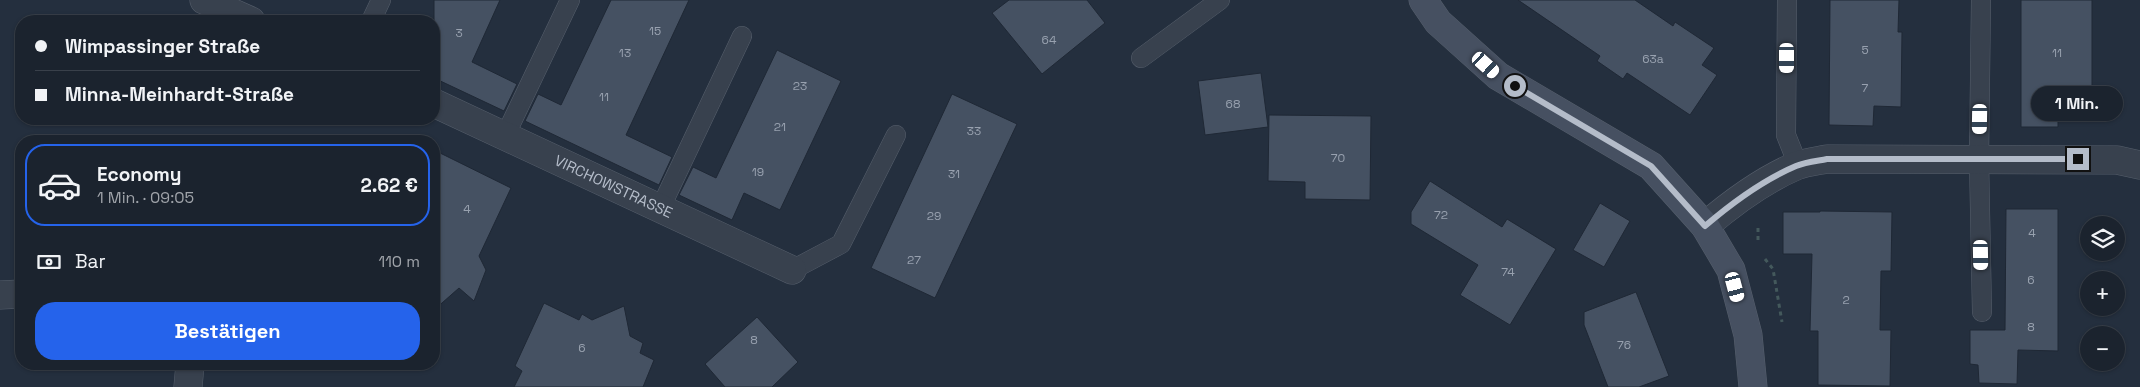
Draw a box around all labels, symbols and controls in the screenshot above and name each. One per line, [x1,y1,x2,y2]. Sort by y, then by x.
house number: 15 [649,23,661,39]
house number: 3 [455,25,463,41]
house number: 64 [1042,32,1057,48]
text: Wimpassinger Straße [65,34,260,59]
house number: 5 [1861,42,1869,58]
car [1779,43,1794,73]
house number: 13 [619,45,631,61]
house number: 11 [2052,45,2062,61]
car [1469,49,1502,81]
house number: 63a [1642,51,1664,67]
route start [1504,75,1526,97]
house number: 23 [793,78,807,94]
house number: 7 [1862,80,1869,96]
text: Minna-Meinhardt-Straße [65,82,294,107]
callout: 1 Min. [2032,86,2124,122]
house number: 11 [599,89,609,105]
text: 1 Min. [2055,93,2099,114]
house number: 68 [1226,96,1240,112]
car [1972,104,1987,134]
house number: 21 [774,119,786,135]
house number: 33 [967,123,981,139]
route end [2067,148,2089,170]
house number: 70 [1331,150,1345,166]
street label: VIRCHOWSTRASSE [551,151,676,222]
text: Economy [97,162,181,187]
icon: car [37,163,82,208]
house number: 19 [752,164,764,180]
house number: 31 [948,166,960,182]
text: 2.62 € [361,173,418,198]
text: 1 Min. · 09:05 [97,187,194,208]
house number: 4 [463,201,471,217]
house number: 72 [1434,207,1448,223]
house number: 29 [927,208,941,224]
map controls [2080,216,2125,371]
button: layers [2080,216,2125,261]
house number: 4 [2028,225,2036,241]
car [1973,240,1988,270]
icon: cash [35,248,63,276]
text: Bar [75,249,106,274]
text: 110 m [378,251,420,272]
house number: 27 [907,252,921,268]
house number: 74 [1501,264,1515,280]
car [1723,271,1746,303]
button: + [2080,271,2125,316]
house number: 6 [2027,272,2035,288]
house number: 2 [1842,292,1850,308]
button: Bestätigen [35,302,420,360]
house number: 8 [2027,319,2035,335]
button: − [2080,326,2125,371]
house number: 8 [750,332,758,348]
house number: 76 [1617,337,1631,353]
house number: 6 [578,340,586,356]

